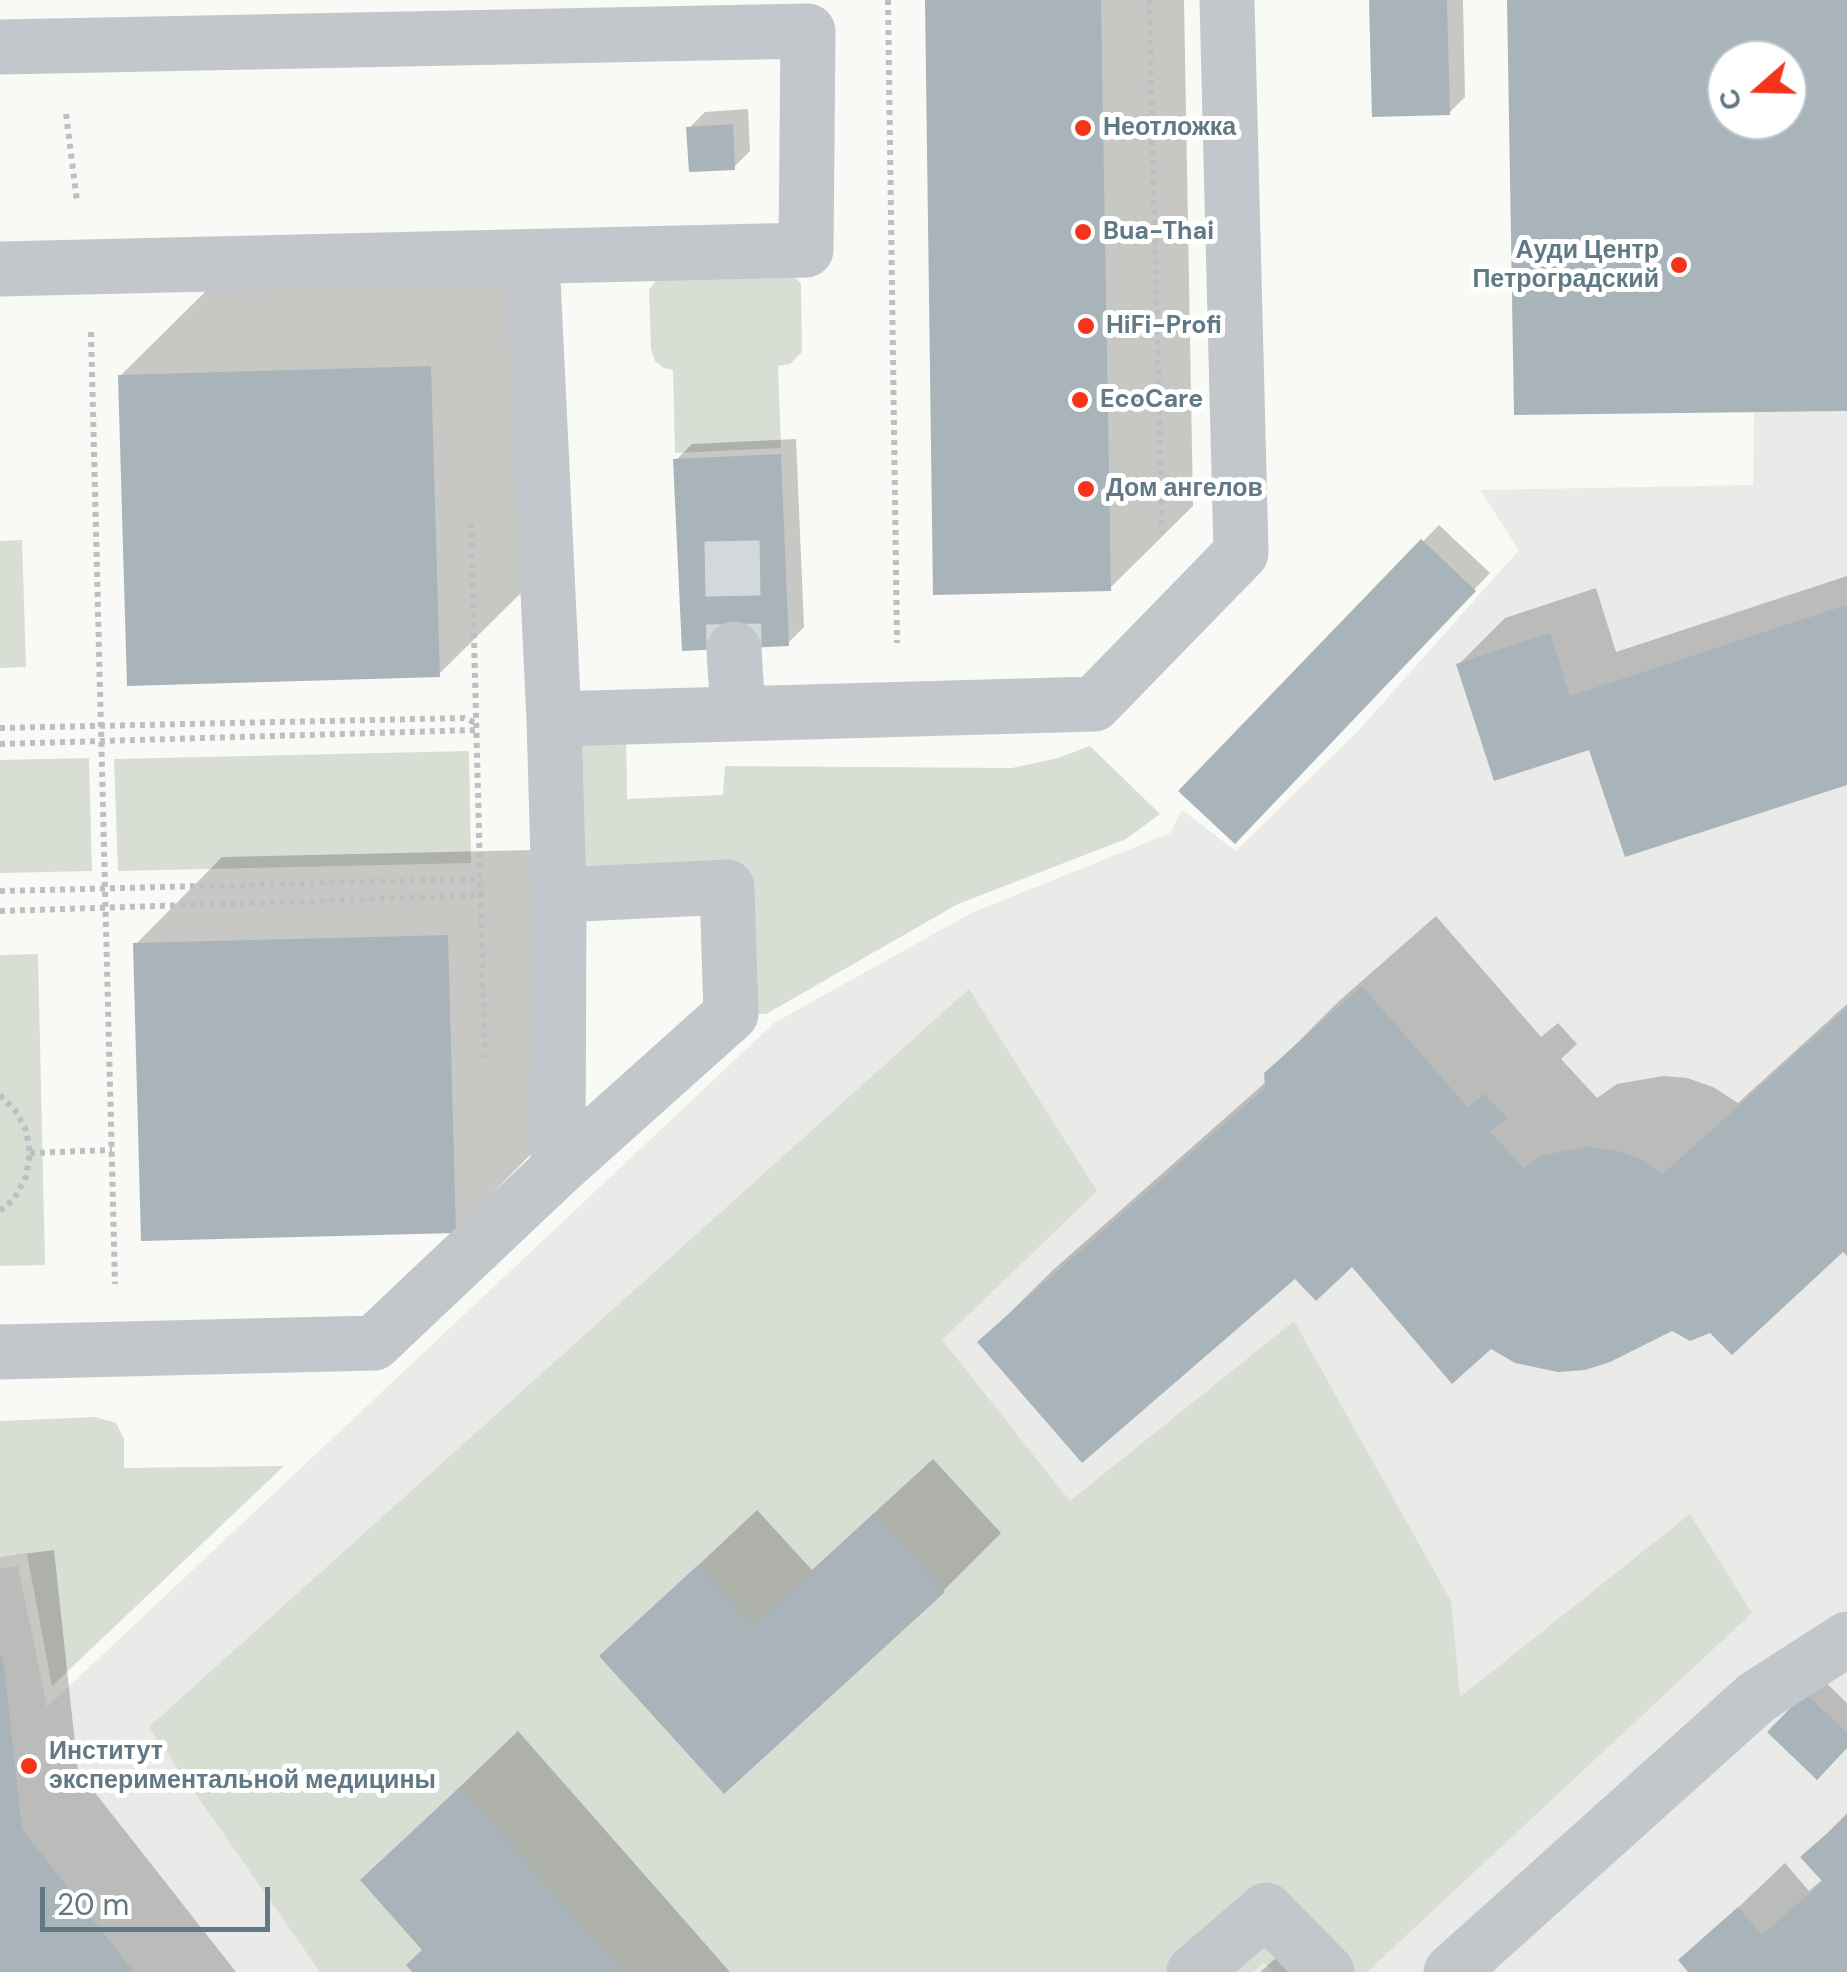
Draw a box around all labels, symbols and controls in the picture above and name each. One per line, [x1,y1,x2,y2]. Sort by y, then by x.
north arrow [1707,40,1807,140]
text: С [1709,84,1751,116]
place label: Неотложка [1103,113,1236,143]
marker: Неотложка [1072,117,1094,139]
place label: Bua-Thai [1103,217,1214,247]
marker: Bua-Thai [1072,221,1094,243]
place label: Ауди Центр Петроградский [1472,236,1659,295]
marker: Ауди Центр Петроградский [1668,254,1690,276]
place label: HiFi-Profi [1106,311,1222,341]
marker: HiFi-Profi [1075,315,1097,337]
place label: EcoCare [1100,385,1203,415]
marker: EcoCare [1069,389,1091,411]
place label: Дом ангелов [1106,474,1263,504]
marker: Дом ангелов [1075,478,1097,500]
place label: Институт экспериментальной медицины [49,1737,436,1796]
marker: Институт экспериментальной медицины [18,1755,40,1777]
scale bar [45,1867,275,1929]
text: 20 m [57,1885,129,1924]

